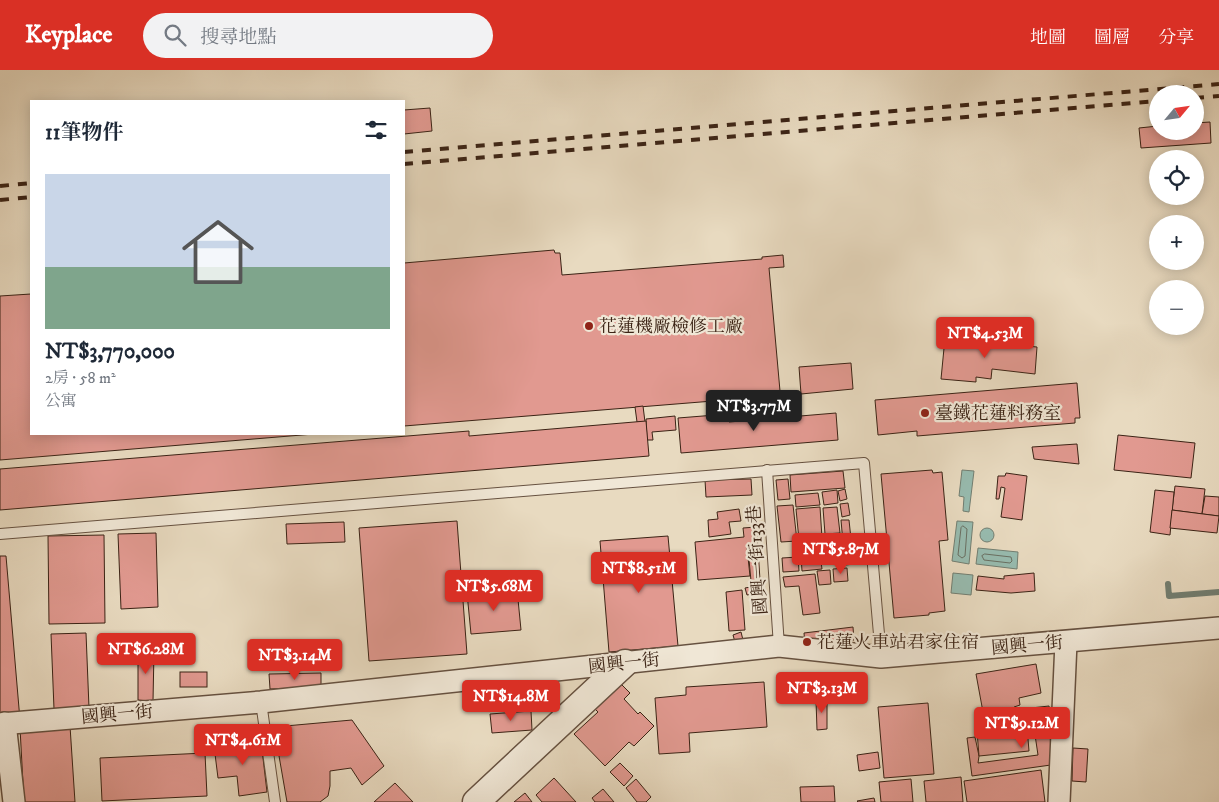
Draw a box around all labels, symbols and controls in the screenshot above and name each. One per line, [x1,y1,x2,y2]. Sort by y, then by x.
search box [143,13,493,58]
text: Keyplace [25,20,113,50]
icon: search [161,21,189,49]
text: 搜尋地點 [201,26,277,49]
text: 地圖 [1030,27,1066,49]
text: 圖層 [1094,27,1130,49]
text: 分享 [1158,27,1194,49]
north arrow [1149,85,1204,140]
map controls [1149,85,1204,335]
icon: filters [362,116,390,144]
text: 11筆物件 [45,120,123,146]
button: locate [1149,150,1204,205]
icon: home [173,207,263,297]
button: + [1149,215,1204,270]
button: − [1149,280,1204,335]
place label: 花蓮機廠檢修工廠 [599,316,743,338]
pin: NT$4.53M [933,316,1037,359]
marker: 花蓮機廠檢修工廠 [583,320,595,332]
text: NT$4.53M [947,323,1023,343]
text: NT$3,770,000 [45,339,175,365]
text: 2房 · 58 m² [45,368,116,388]
pin: NT$3.77M [702,390,806,432]
text: 公寓 [45,391,77,411]
text: NT$3.77M [717,396,791,416]
place label: 臺鐵花蓮料務室 [935,403,1061,425]
marker: 臺鐵花蓮料務室 [919,407,931,419]
street label: 國興一街133巷 [743,504,773,616]
pin: NT$5.87M [789,532,893,575]
text: NT$5.87M [803,539,879,559]
pin: NT$8.51M [587,552,691,594]
text: NT$8.51M [602,558,676,578]
pin: NT$5.68M [442,570,546,612]
text: NT$5.68M [456,576,532,596]
pin: NT$6.28M [94,632,198,675]
place label: 花蓮火車站君家住宿 [817,632,979,654]
street label: 國興一街 [990,632,1064,660]
marker: 花蓮火車站君家住宿 [801,636,813,648]
pin: NT$3.14M [243,638,347,681]
text: NT$6.28M [108,639,184,659]
text: NT$3.14M [258,645,332,665]
street label: 國興一街 [587,649,661,679]
pin: NT$3.13M [770,672,874,714]
text: NT$3.13M [787,678,857,698]
pin: NT$14.8M [459,680,563,722]
text: NT$14.8M [473,686,549,706]
street label: 國興一街 [80,701,154,729]
pin: NT$9.12M [970,706,1074,749]
text: NT$9.12M [985,713,1059,733]
pin: NT$4.61M [191,724,295,766]
text: NT$4.61M [205,730,281,750]

